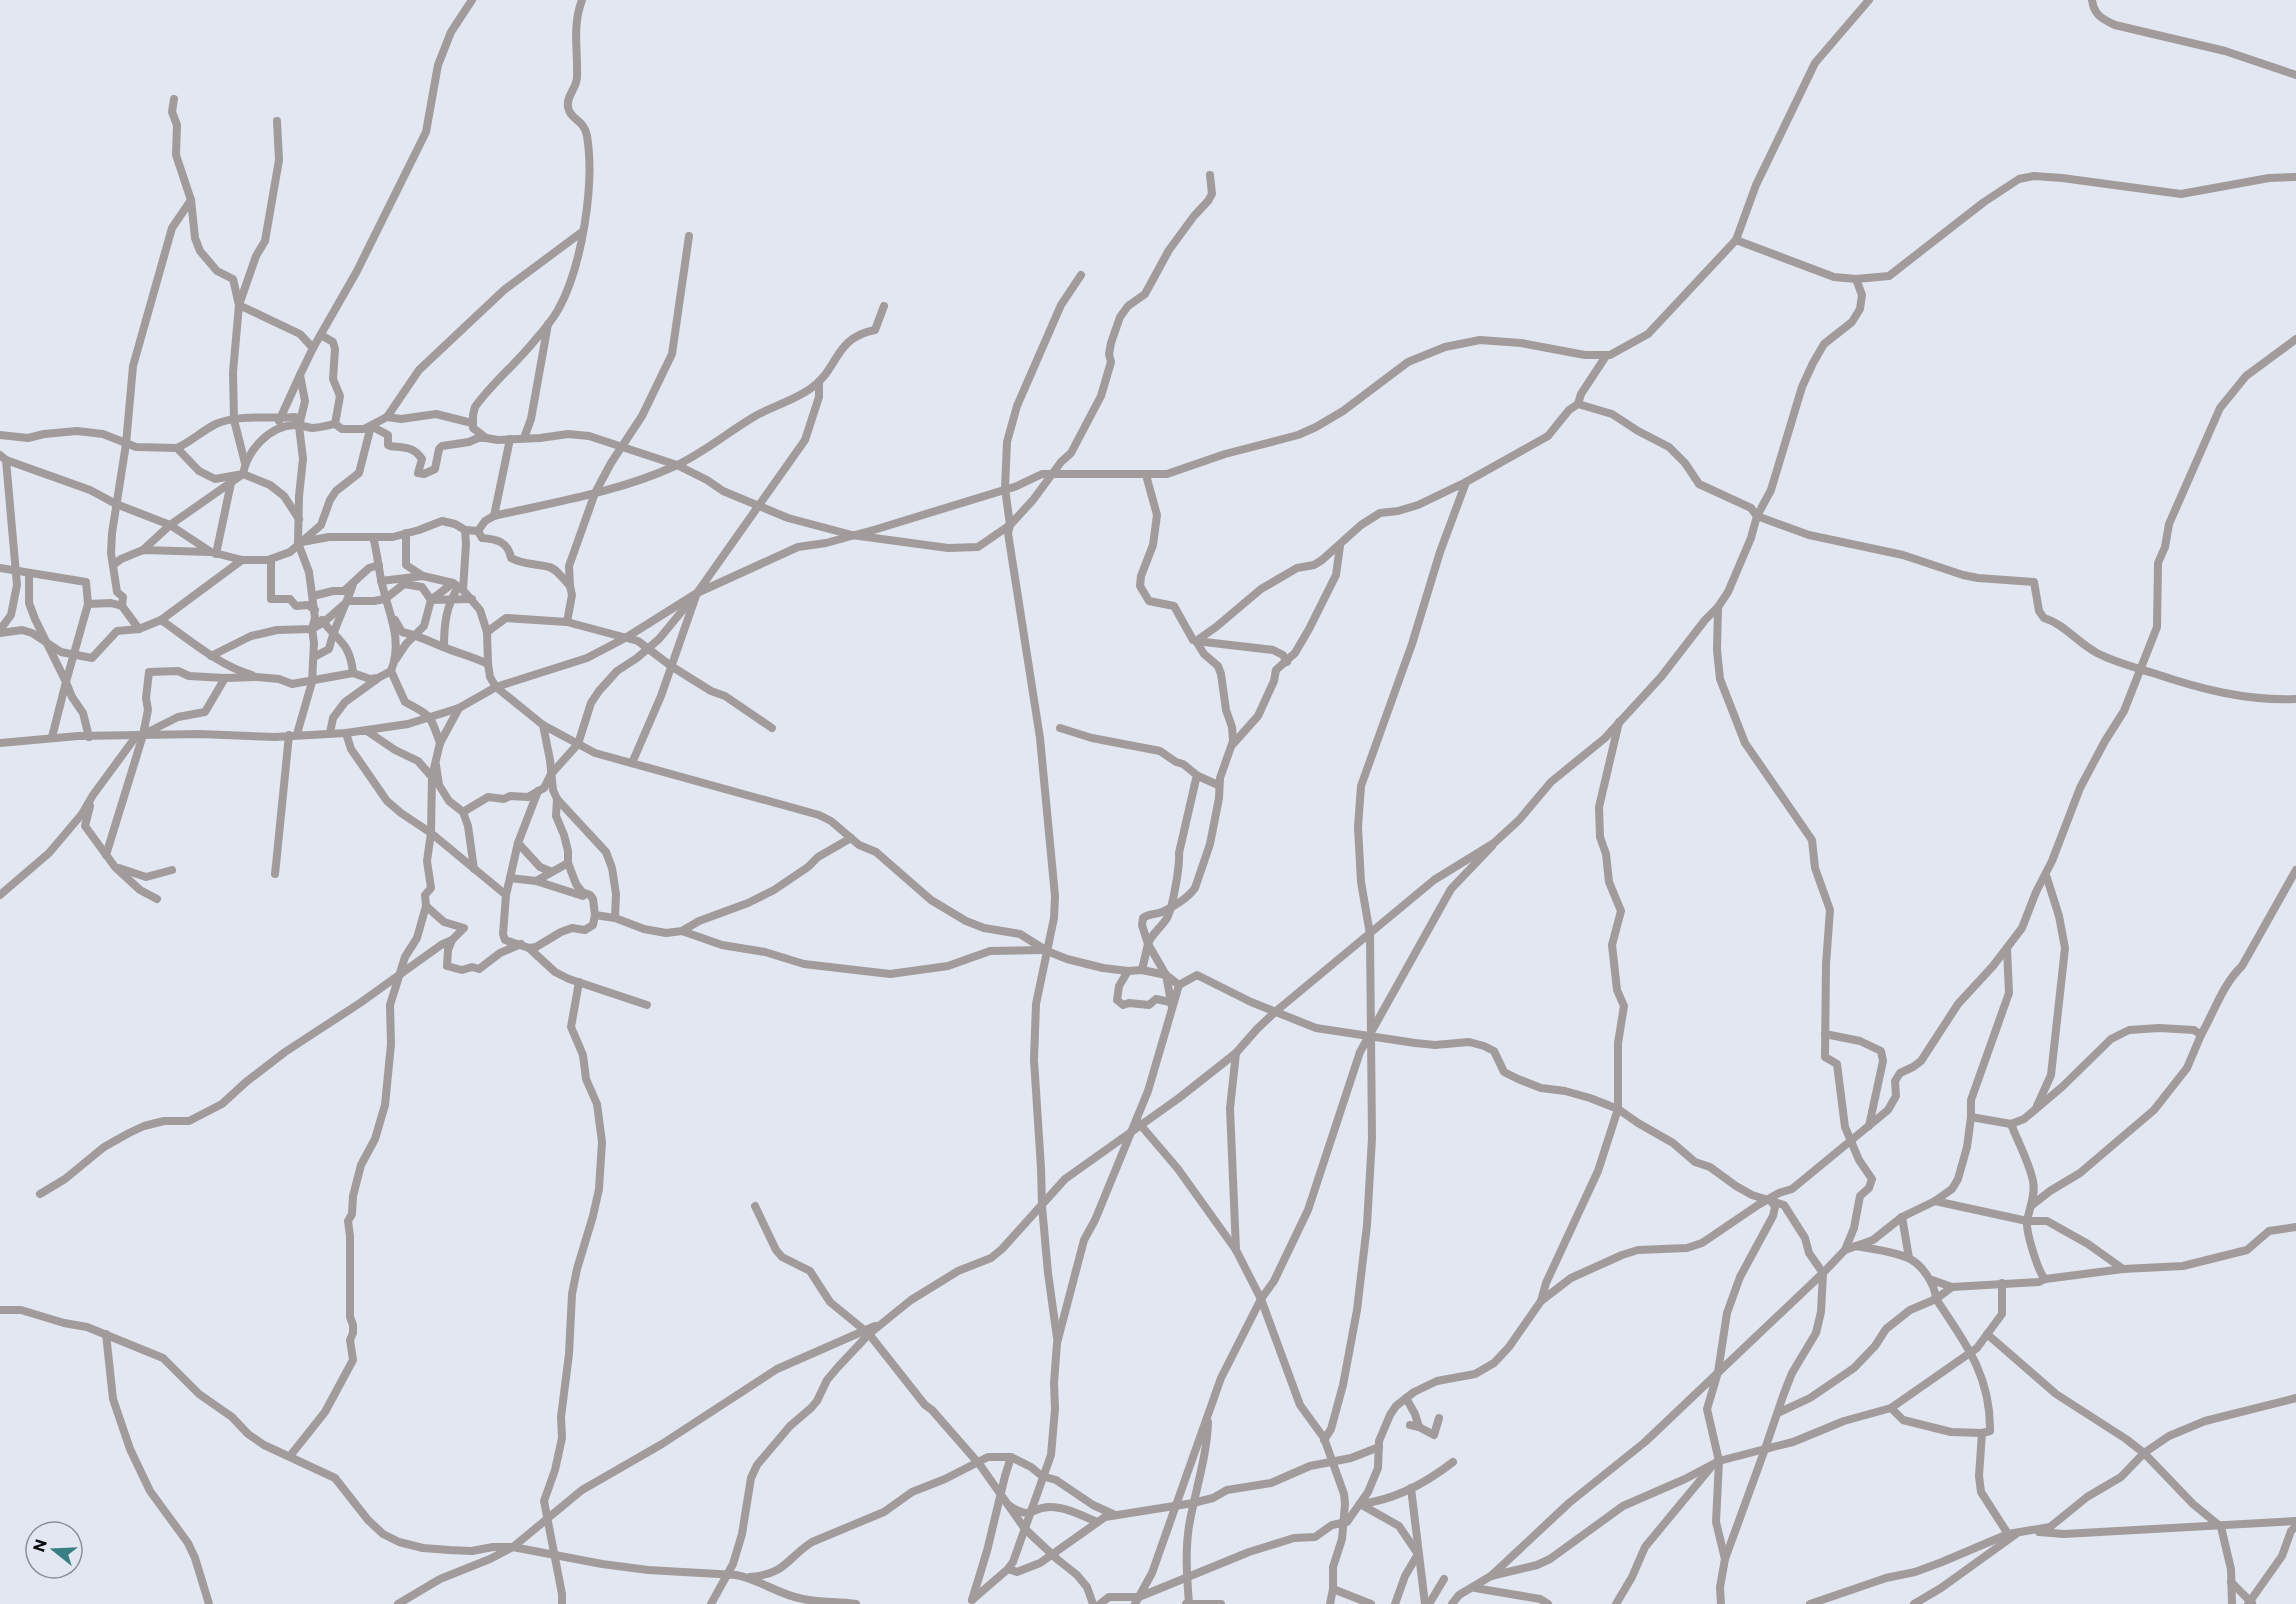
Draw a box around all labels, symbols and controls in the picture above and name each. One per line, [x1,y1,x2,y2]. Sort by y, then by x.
north arrow [24,1520,84,1580]
text: N [28,1537,50,1554]

